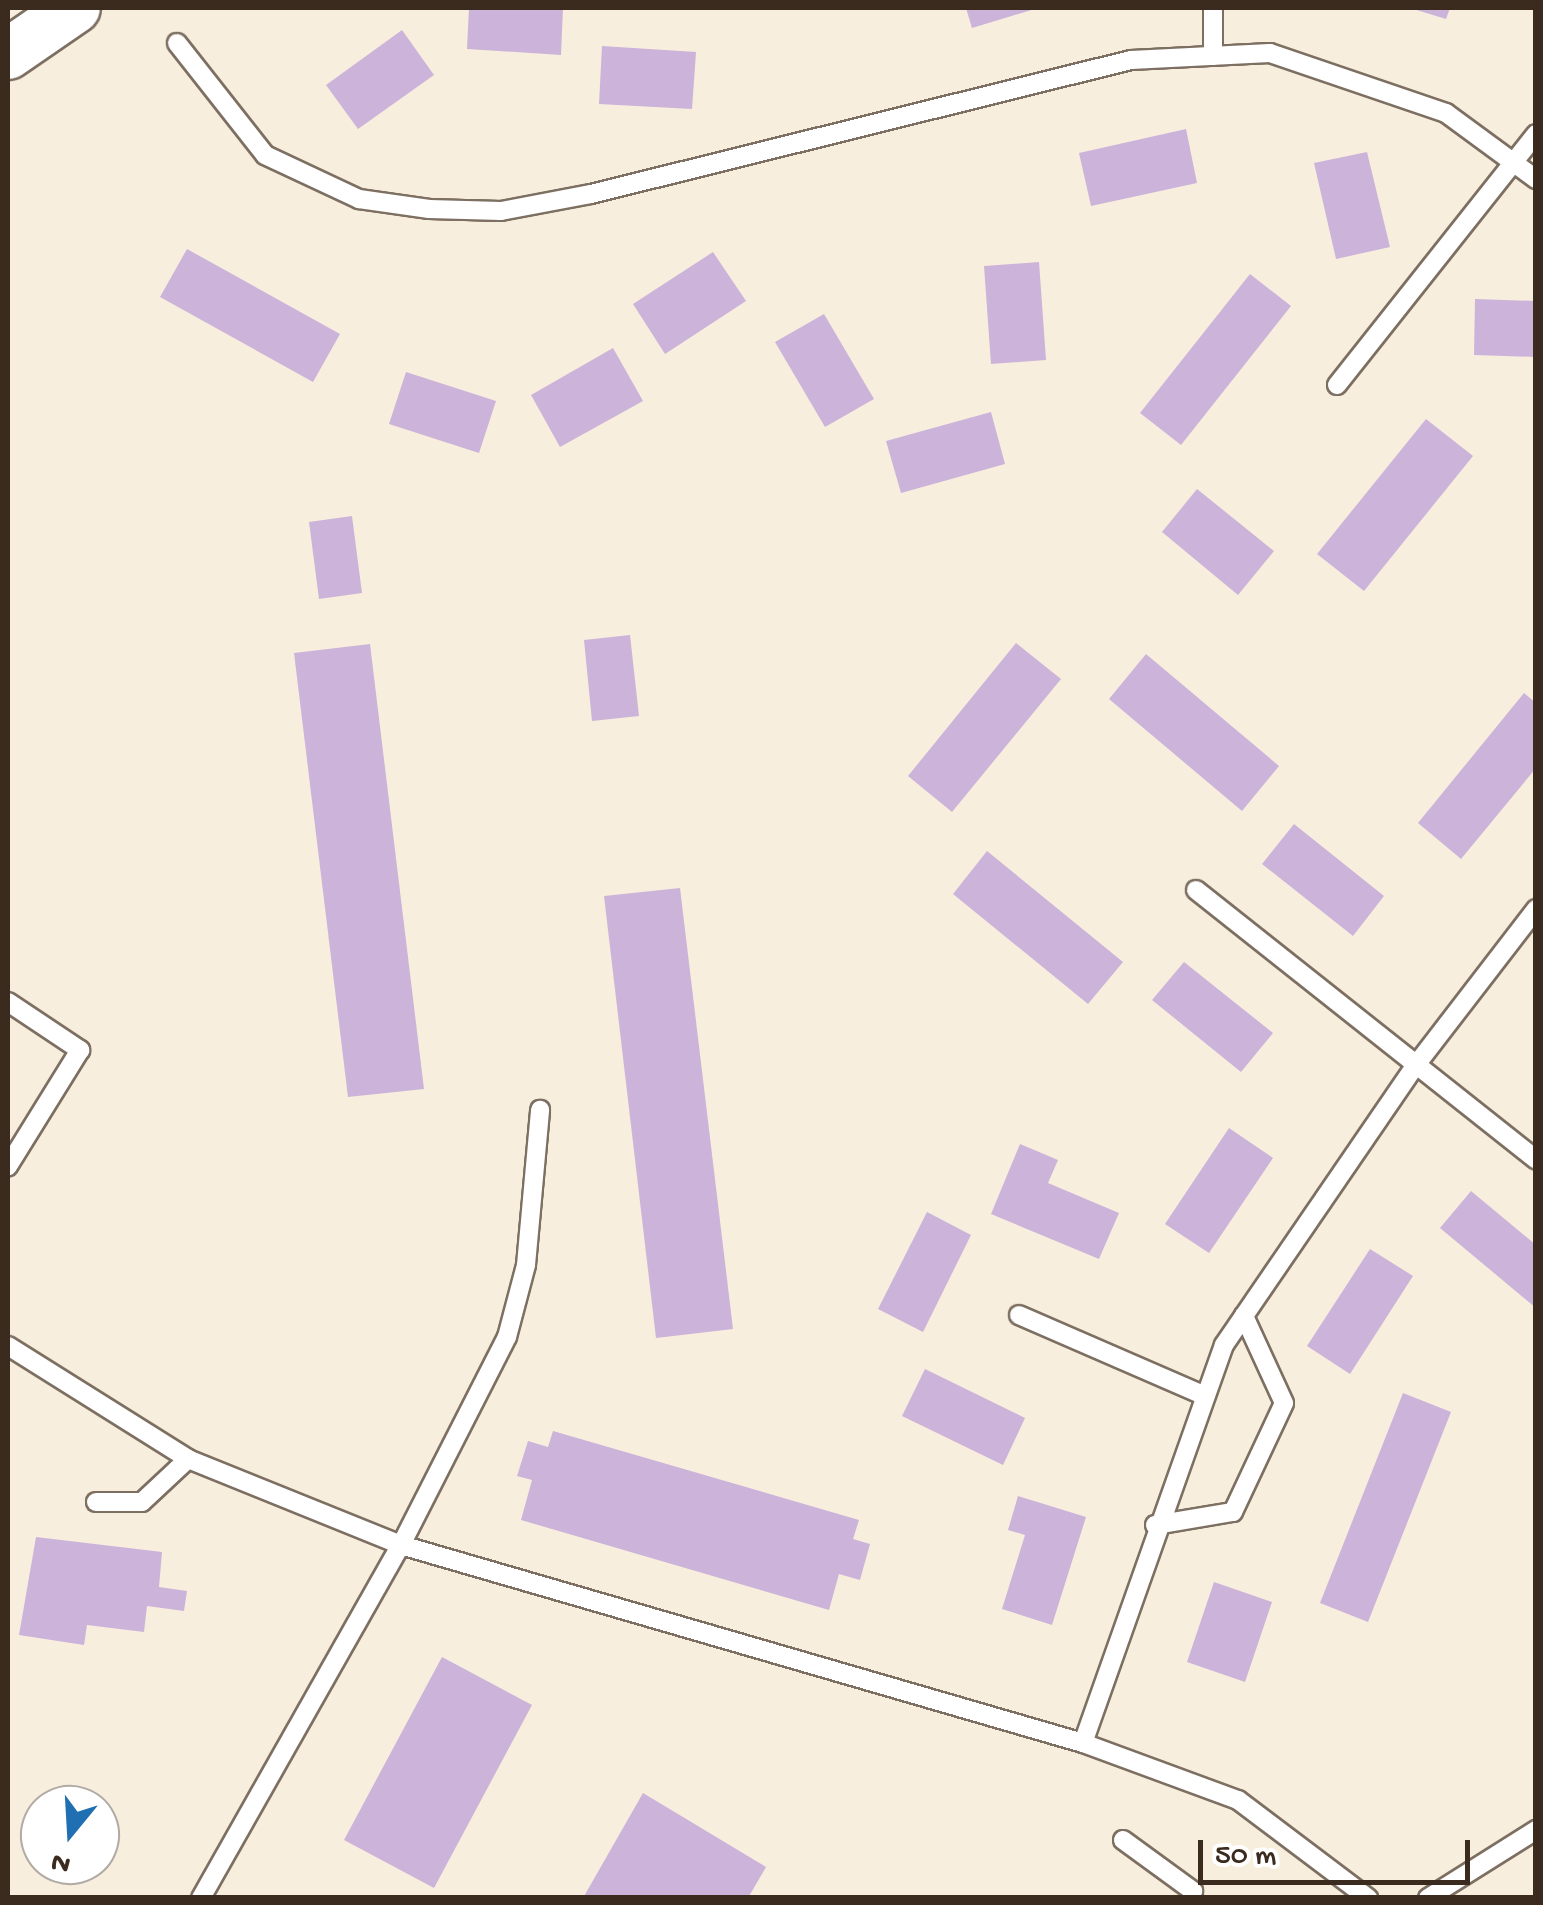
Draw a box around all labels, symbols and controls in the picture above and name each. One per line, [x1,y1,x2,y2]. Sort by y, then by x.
north arrow [20,1785,120,1885]
scale bar [1203,1820,1476,1882]
text: 50 m [1215,1840,1276,1875]
text: N [47,1844,75,1881]

